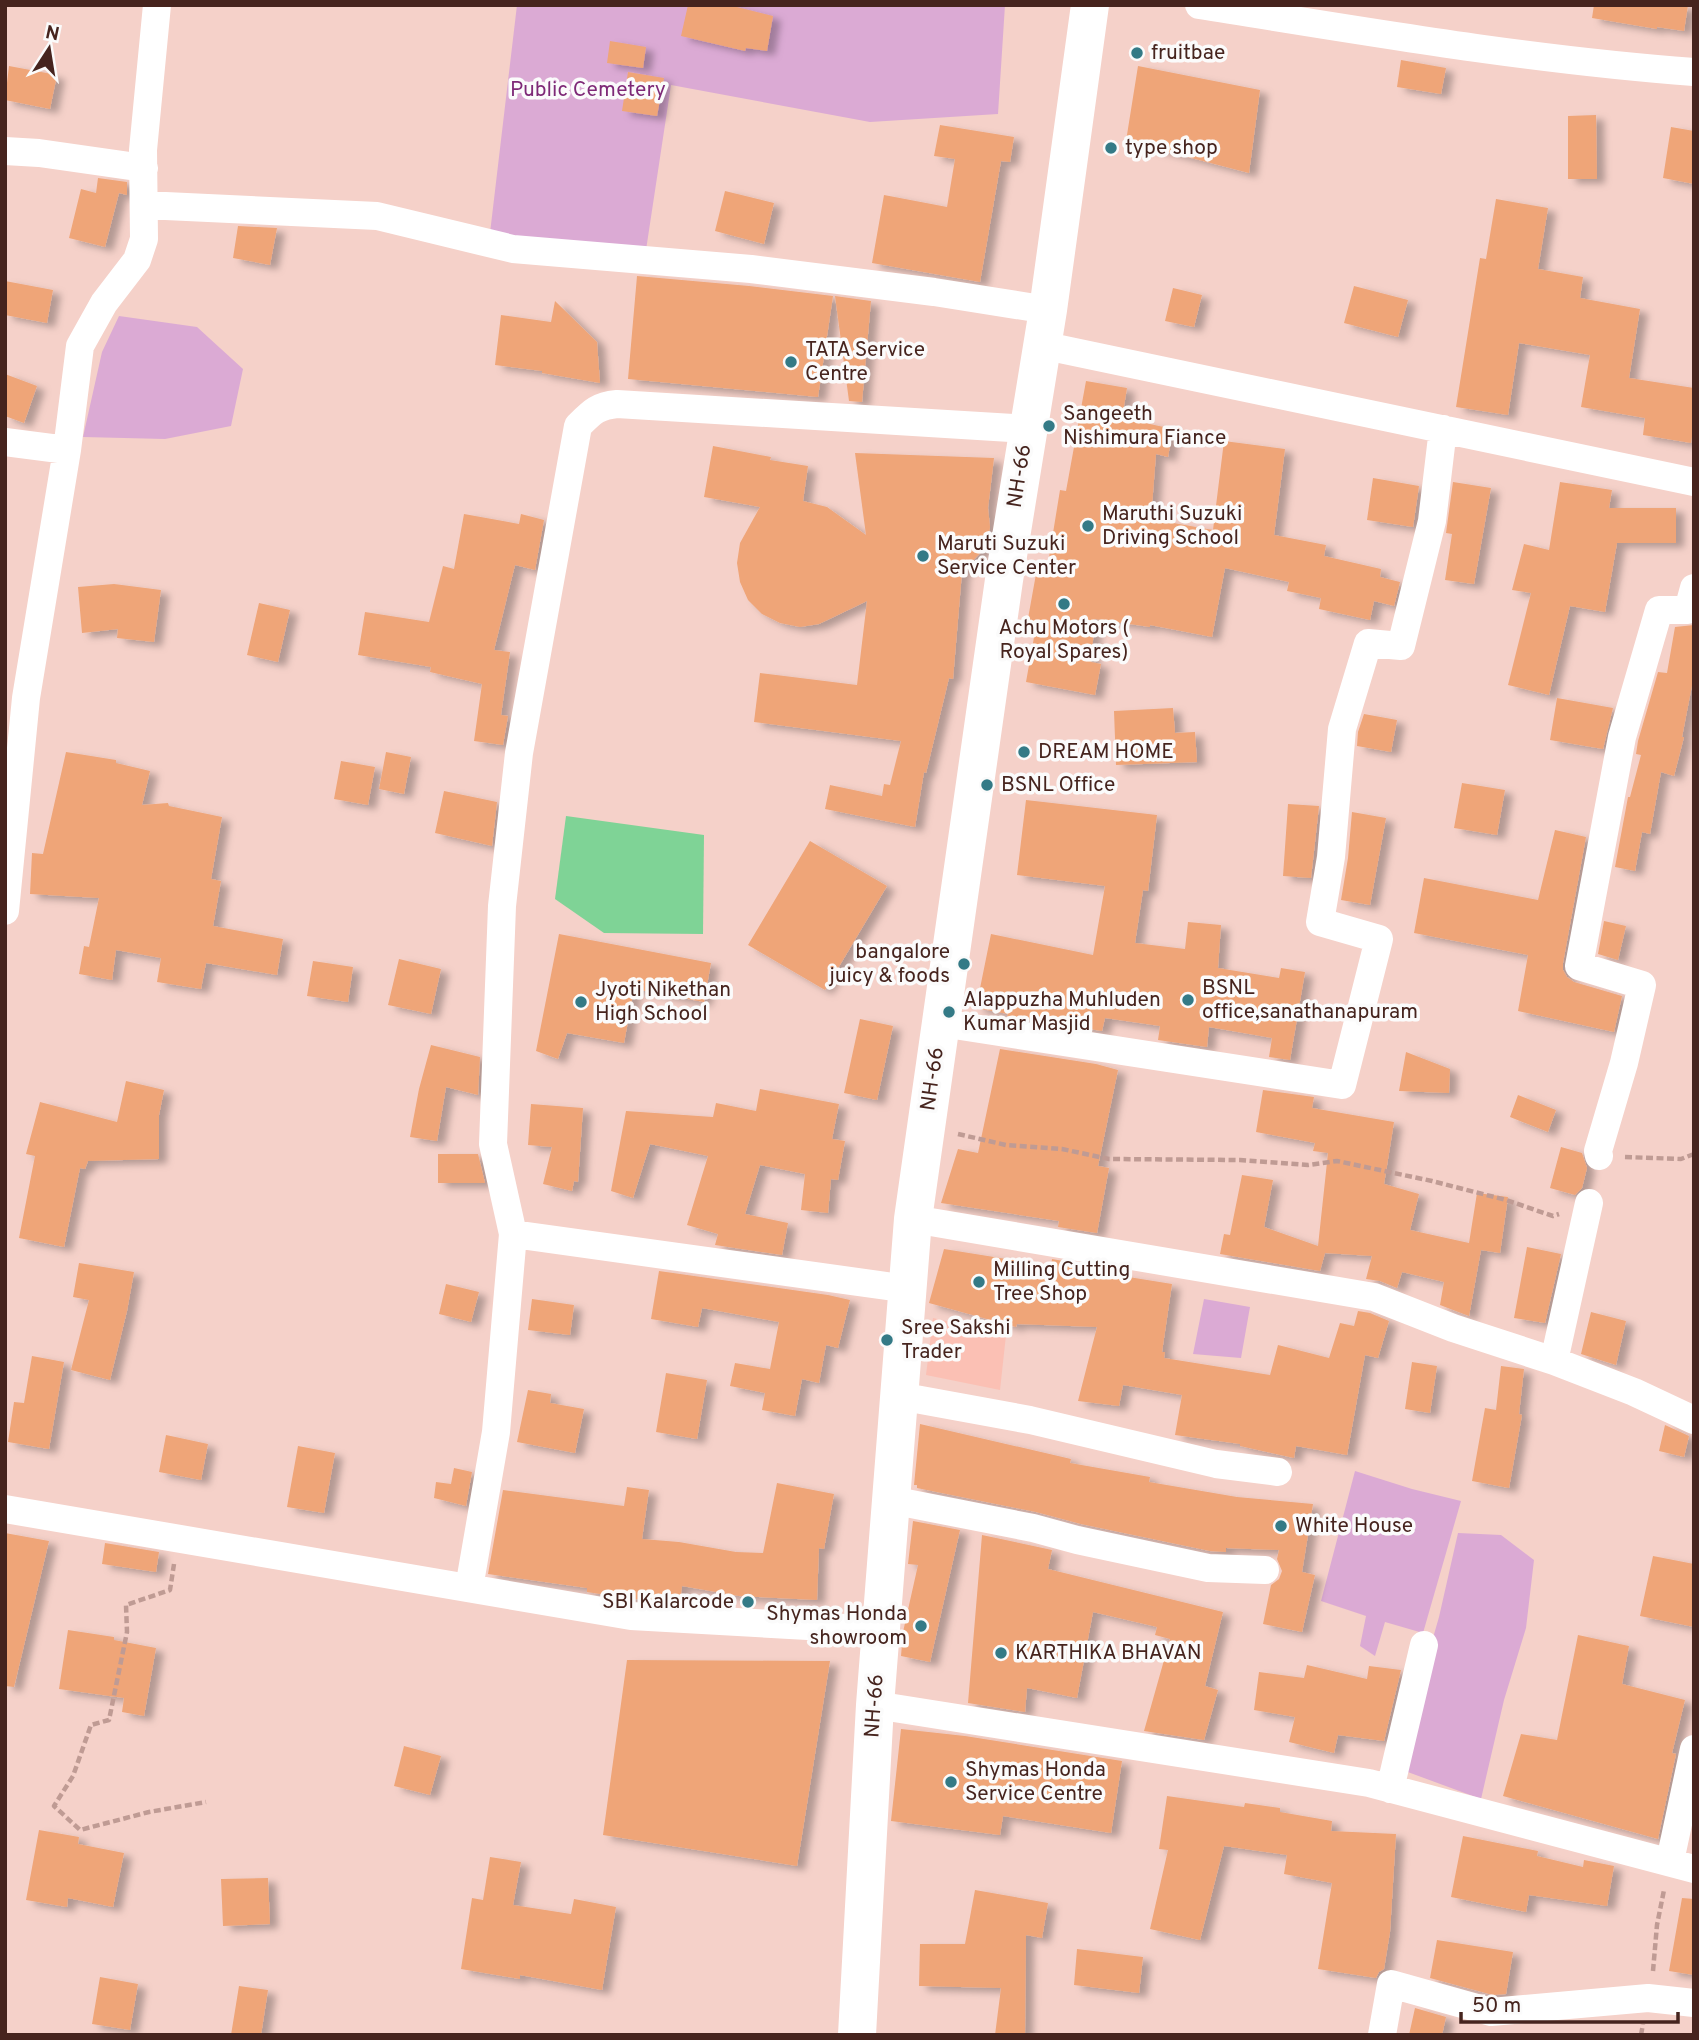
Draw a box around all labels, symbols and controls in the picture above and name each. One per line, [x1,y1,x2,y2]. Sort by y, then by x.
north arrow [14,14,84,84]
text: N [43,21,61,47]
place label: fruitbae [1151,40,1225,67]
marker: fruitbae [1129,45,1145,61]
park label: Public Cemetery [510,77,666,104]
place label: type shop [1125,135,1218,162]
marker: type shop [1103,140,1119,156]
place label: TATA Service Centre [805,337,925,388]
marker: TATA Service Centre [783,354,799,370]
place label: Sangeeth Nishimura Fiance [1063,401,1226,452]
marker: Sangeeth Nishimura Fiance [1041,418,1057,434]
street label: NH-66 [1002,442,1038,510]
place label: Maruthi Suzuki Driving School [1102,501,1242,552]
marker: Maruthi Suzuki Driving School [1080,518,1096,534]
place label: Maruti Suzuki Service Center [937,531,1076,582]
marker: Maruti Suzuki Service Center [915,548,931,564]
marker: Achu Motors ( Royal Spares) [1056,596,1072,612]
place label: Achu Motors ( Royal Spares) [999,615,1129,666]
place label: DREAM HOME [1038,739,1174,766]
marker: DREAM HOME [1016,744,1032,760]
place label: BSNL Office [1001,772,1115,799]
marker: BSNL Office [979,777,995,793]
place label: bangalore juicy & foods [828,939,950,990]
marker: bangalore juicy & foods [956,956,972,972]
place label: BSNL office,sanathanapuram [1202,975,1418,1026]
place label: Jyoti Nikethan High School [595,977,731,1028]
place label: Alappuzha Muhluden Kumar Masjid [963,987,1161,1038]
marker: BSNL office,sanathanapuram [1180,992,1196,1008]
marker: Jyoti Nikethan High School [573,994,589,1010]
marker: Alappuzha Muhluden Kumar Masjid [941,1004,957,1020]
street label: NH-66 [915,1045,951,1113]
place label: Milling Cutting Tree Shop [993,1257,1130,1308]
marker: Milling Cutting Tree Shop [971,1274,987,1290]
place label: Sree Sakshi Trader [901,1315,1011,1366]
marker: Sree Sakshi Trader [879,1332,895,1348]
place label: White House [1295,1513,1413,1540]
marker: White House [1273,1518,1289,1534]
place label: SBI Kalarcode [602,1589,734,1616]
marker: SBI Kalarcode [740,1594,756,1610]
place label: Shymas Honda showroom [766,1601,907,1652]
marker: Shymas Honda showroom [913,1618,929,1634]
place label: KARTHIKA BHAVAN [1015,1640,1202,1667]
marker: KARTHIKA BHAVAN [993,1645,1009,1661]
street label: NH-66 [859,1673,891,1739]
place label: Shymas Honda Service Centre [965,1757,1106,1808]
marker: Shymas Honda Service Centre [943,1774,959,1790]
scale bar [1461,1980,1678,2024]
text: 50 m [1472,1993,1521,2020]

